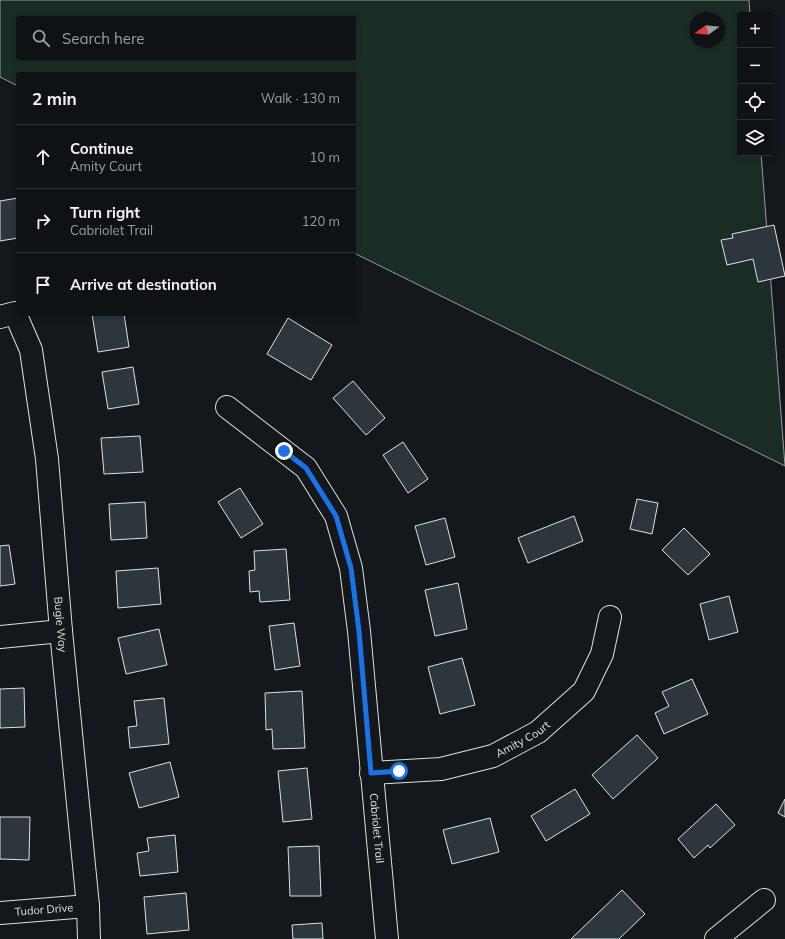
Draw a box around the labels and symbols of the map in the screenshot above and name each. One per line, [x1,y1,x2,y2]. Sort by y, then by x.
north arrow [689,12,725,48]
route end [275,442,293,460]
street label: Bugle Way [51,596,70,653]
street label: Amity Court [493,718,553,760]
route start [390,762,408,780]
street label: Cabriolet Trail [367,792,387,864]
street label: Tudor Drive [14,900,74,919]

